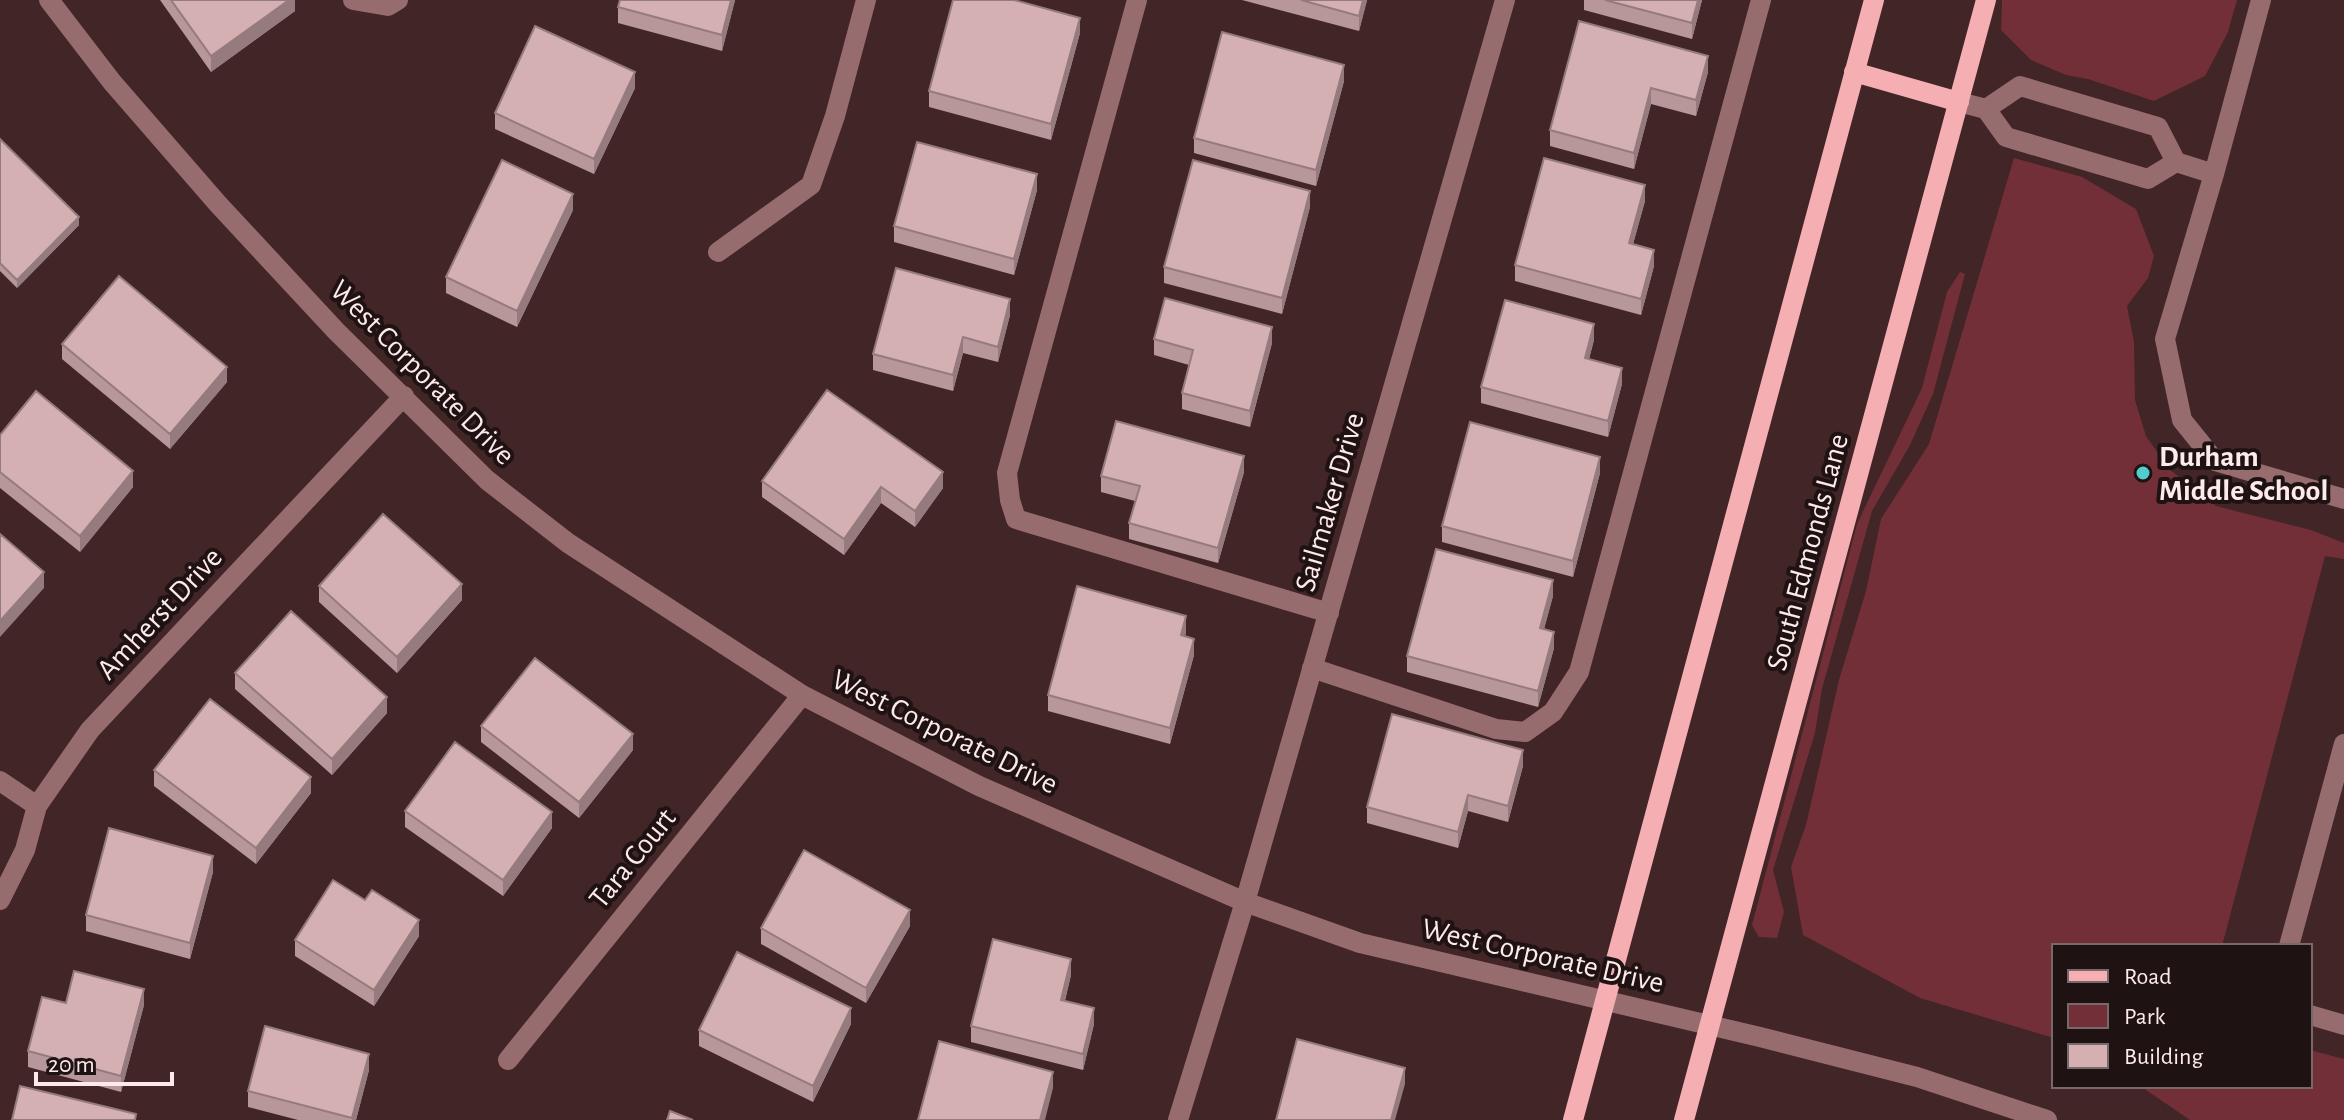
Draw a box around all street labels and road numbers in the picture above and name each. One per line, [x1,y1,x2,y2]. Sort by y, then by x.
street label: West Corporate Drive [324,275,520,471]
street label: Sailmaker Drive [1290,410,1370,595]
street label: South Edmonds Lane [1762,431,1854,674]
street label: Amherst Drive [91,542,228,685]
street label: West Corporate Drive [827,664,1062,800]
street label: Tara Court [584,803,682,914]
street label: West Corporate Drive [1419,914,1667,998]

